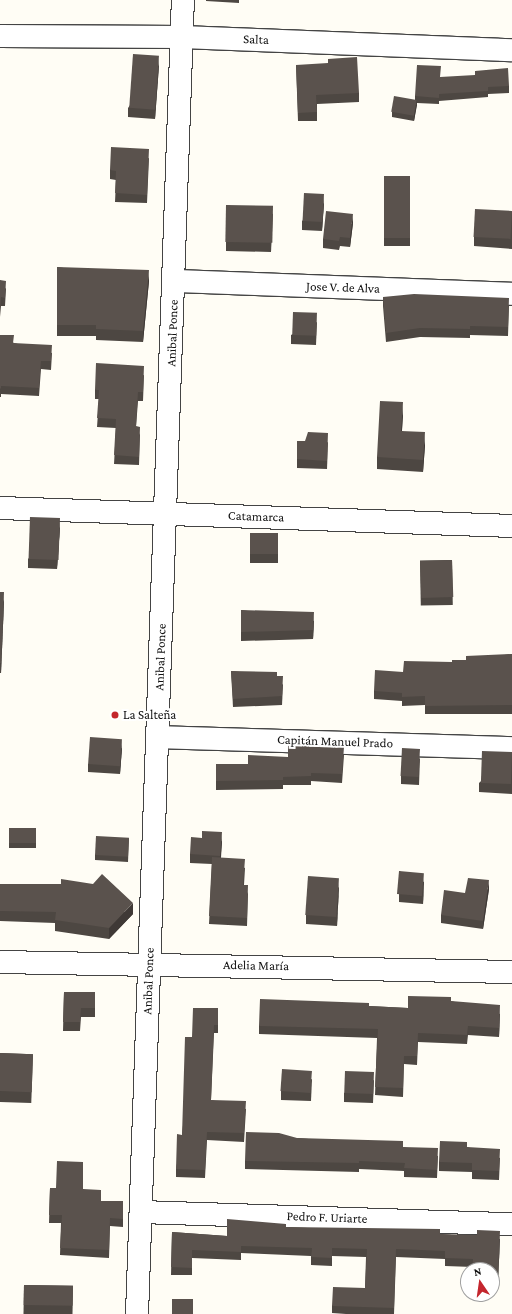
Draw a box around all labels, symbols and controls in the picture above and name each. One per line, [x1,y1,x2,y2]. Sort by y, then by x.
street label: Salta [243,32,269,48]
street label: Jose V. de Alva [306,279,380,297]
street label: Anibal Ponce [164,299,182,367]
street label: Catamarca [228,508,284,526]
street label: Anibal Ponce [152,623,170,691]
place label: La Salteña [123,707,176,723]
marker: La Salteña [110,710,120,720]
street label: Capitán Manuel Prado [277,732,393,752]
street label: Anibal Ponce [140,947,158,1015]
street label: Adelia María [223,958,289,974]
street label: Pedro F. Uriarte [286,1209,368,1227]
north arrow [460,1262,500,1302]
text: N [473,1265,483,1278]

